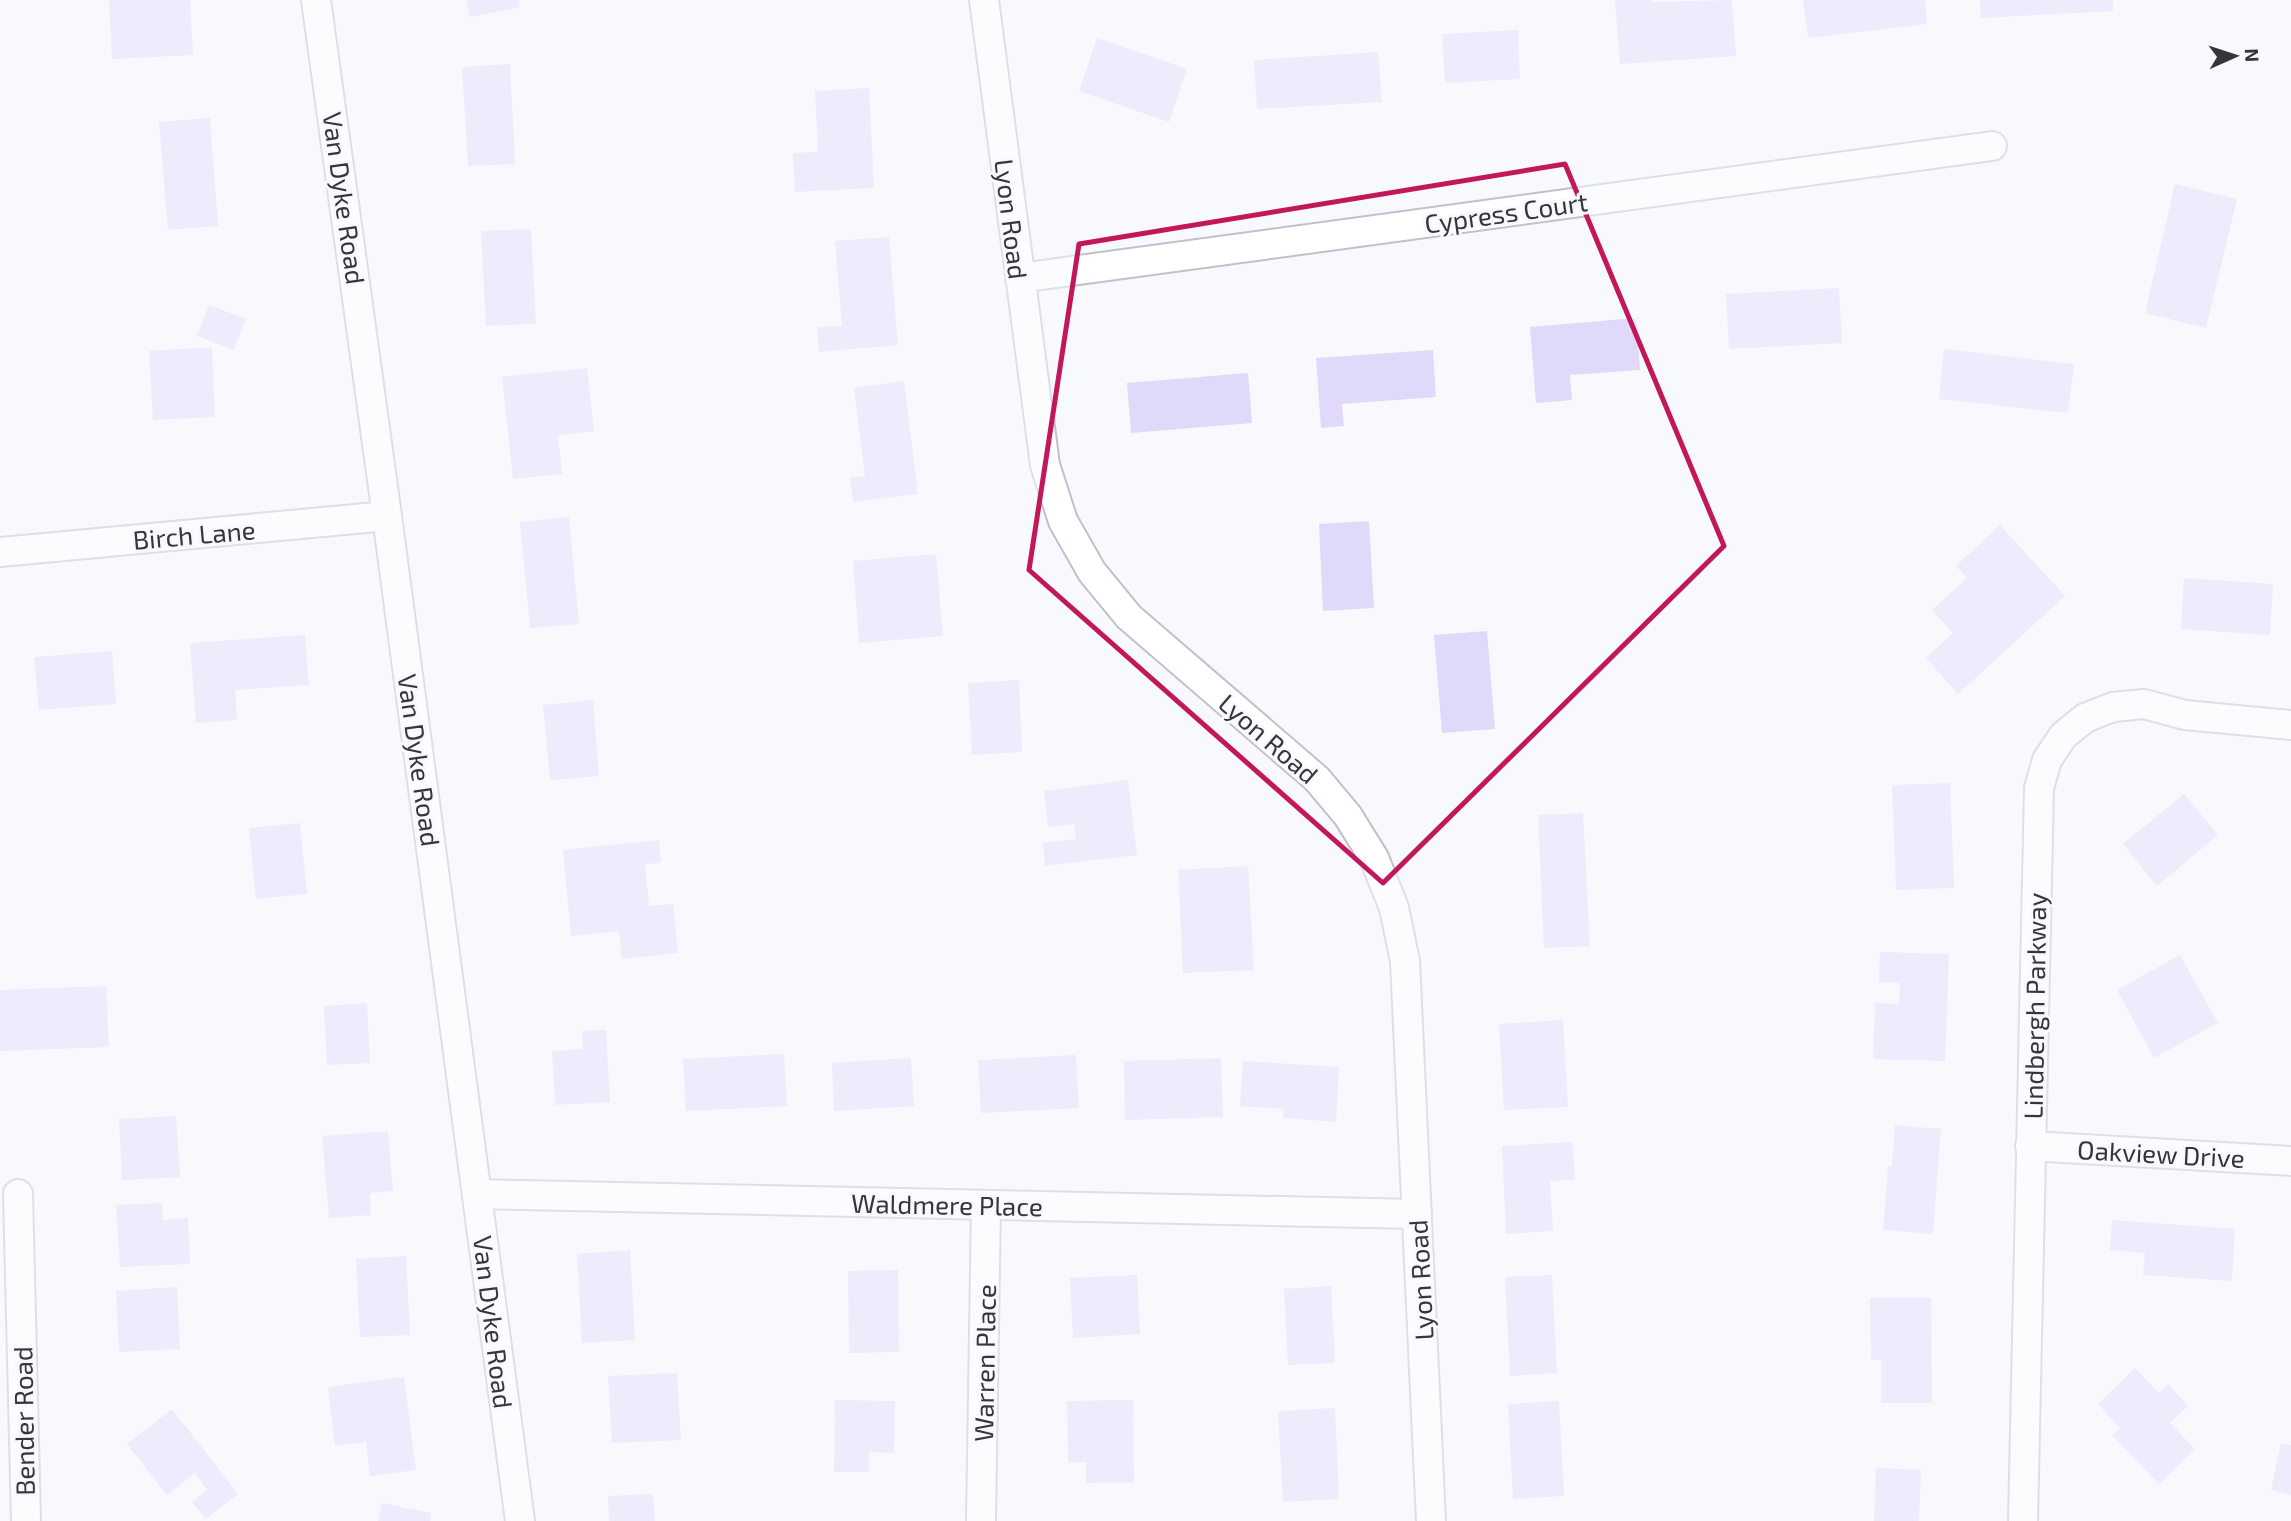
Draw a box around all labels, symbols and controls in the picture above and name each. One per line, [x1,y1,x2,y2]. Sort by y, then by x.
north arrow [2200,21,2270,91]
text: N [2241,48,2264,63]
street label: Van Dyke Road [318,110,372,286]
street label: Lyon Road [989,157,1035,281]
street label: Cypress Court [1422,185,1590,239]
street label: Birch Lane [131,513,257,555]
street label: Van Dyke Road [393,672,447,848]
street label: Lyon Road [1213,687,1325,789]
street label: Lindbergh Parkway [2017,892,2051,1120]
street label: Oakview Drive [2077,1133,2245,1173]
street label: Waldmere Place [851,1187,1043,1221]
street label: Lyon Road [1401,1219,1439,1341]
street label: Van Dyke Road [468,1234,520,1410]
street label: Warren Place [967,1284,1001,1442]
street label: Bender Road [6,1346,40,1496]

